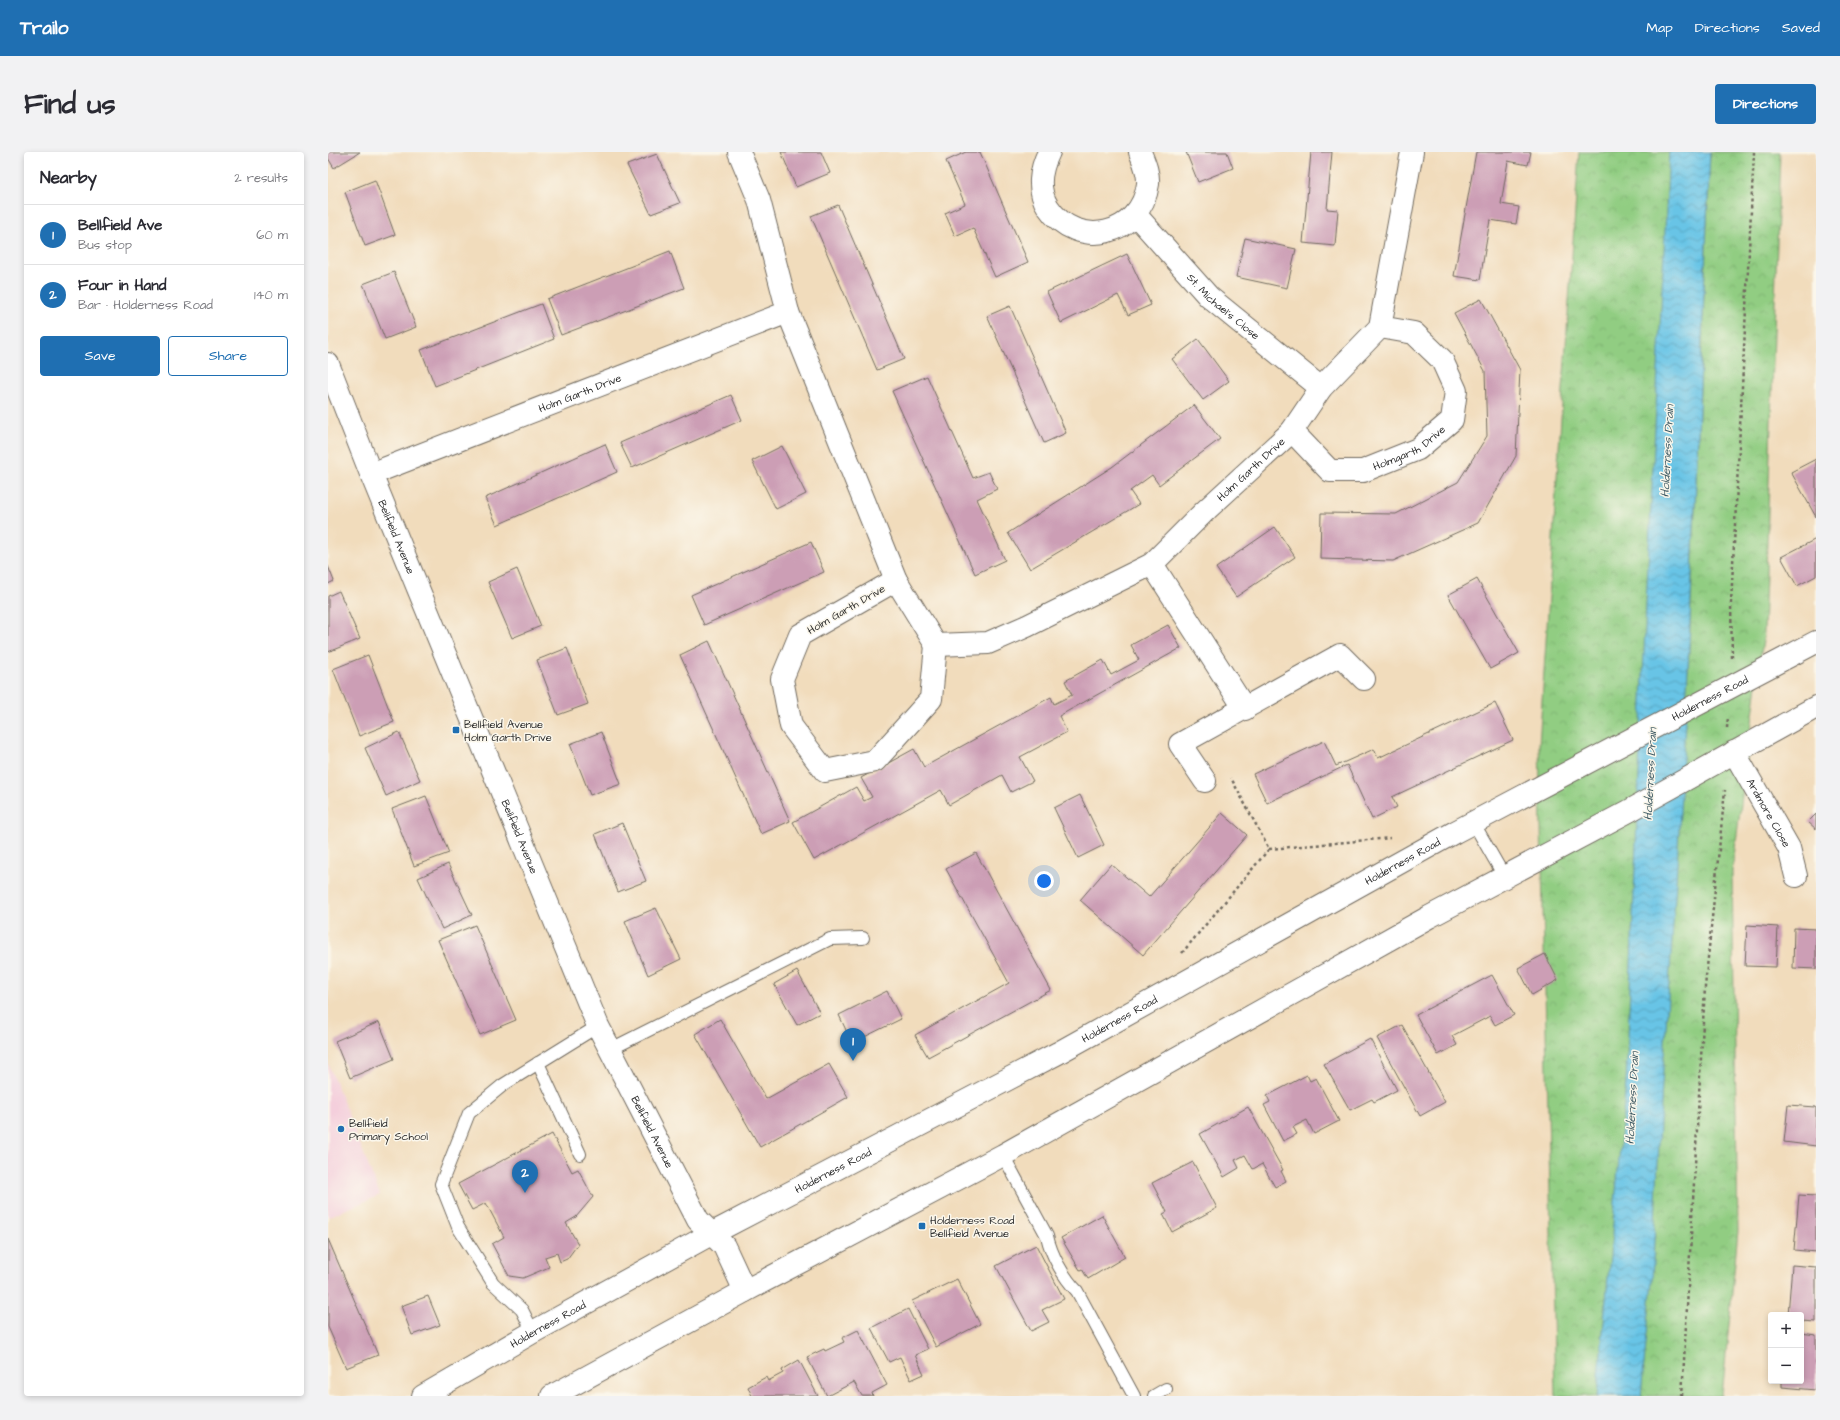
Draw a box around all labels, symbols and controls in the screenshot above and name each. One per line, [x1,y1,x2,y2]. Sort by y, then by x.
text: Trailo [20,15,69,42]
text: Map [1646,18,1673,38]
text: Directions [1695,18,1760,38]
text: Saved [1782,18,1820,38]
button: Directions [1715,84,1816,124]
text: Find us [24,85,115,124]
text: Nearby [40,166,97,190]
text: 2 results [234,169,288,187]
text: Bellfield Ave [78,215,162,236]
text: 1 [52,226,54,244]
text: 60 m [256,226,288,244]
text: Bus stop [78,236,132,254]
street label: St. Michael's Close [1183,270,1263,343]
text: Four in Hand [78,275,166,296]
text: 2 [49,286,57,304]
text: 140 m [254,286,288,304]
text: Bar · Holderness Road [78,296,213,314]
button: Save [40,336,160,376]
button: Share [168,336,288,376]
street label: Holm Garth Drive [536,370,624,416]
water label: Holderness Drain [1657,403,1678,498]
street label: Holmgarth Drive [1371,422,1449,474]
street label: Holm Garth Drive [1214,434,1288,505]
street label: Bellfield Avenue [374,498,418,576]
street label: Holm Garth Drive [805,581,888,638]
street label: Holderness Road [1669,672,1751,725]
place label: Bellfield Avenue Holm Garth Drive [464,717,552,745]
marker: Bellfield Avenue Holm Garth Drive [451,725,461,735]
water label: Holderness Drain [1640,726,1661,821]
street label: Ardmore Close [1743,776,1794,850]
street label: Bellfield Avenue [498,797,542,876]
street label: Holderness Road [1362,834,1444,889]
your location [1034,871,1054,891]
street label: Holderness Road [1079,992,1160,1046]
pin: 1 [840,1028,866,1061]
water label: Holderness Drain [1622,1050,1643,1145]
street label: Bellfield Avenue [627,1094,677,1171]
place label: Bellfield Primary School [349,1116,428,1145]
marker: Bellfield Primary School [336,1124,346,1134]
street label: Holderness Road [792,1144,874,1197]
pin: 2 [512,1160,538,1193]
place label: Holderness Road Bellfield Avenue [930,1213,1015,1241]
marker: Holderness Road Bellfield Avenue [917,1221,927,1231]
street label: Holderness Road [507,1297,589,1352]
map controls [1768,1312,1804,1384]
button: + [1768,1312,1804,1348]
button: − [1768,1348,1804,1384]

